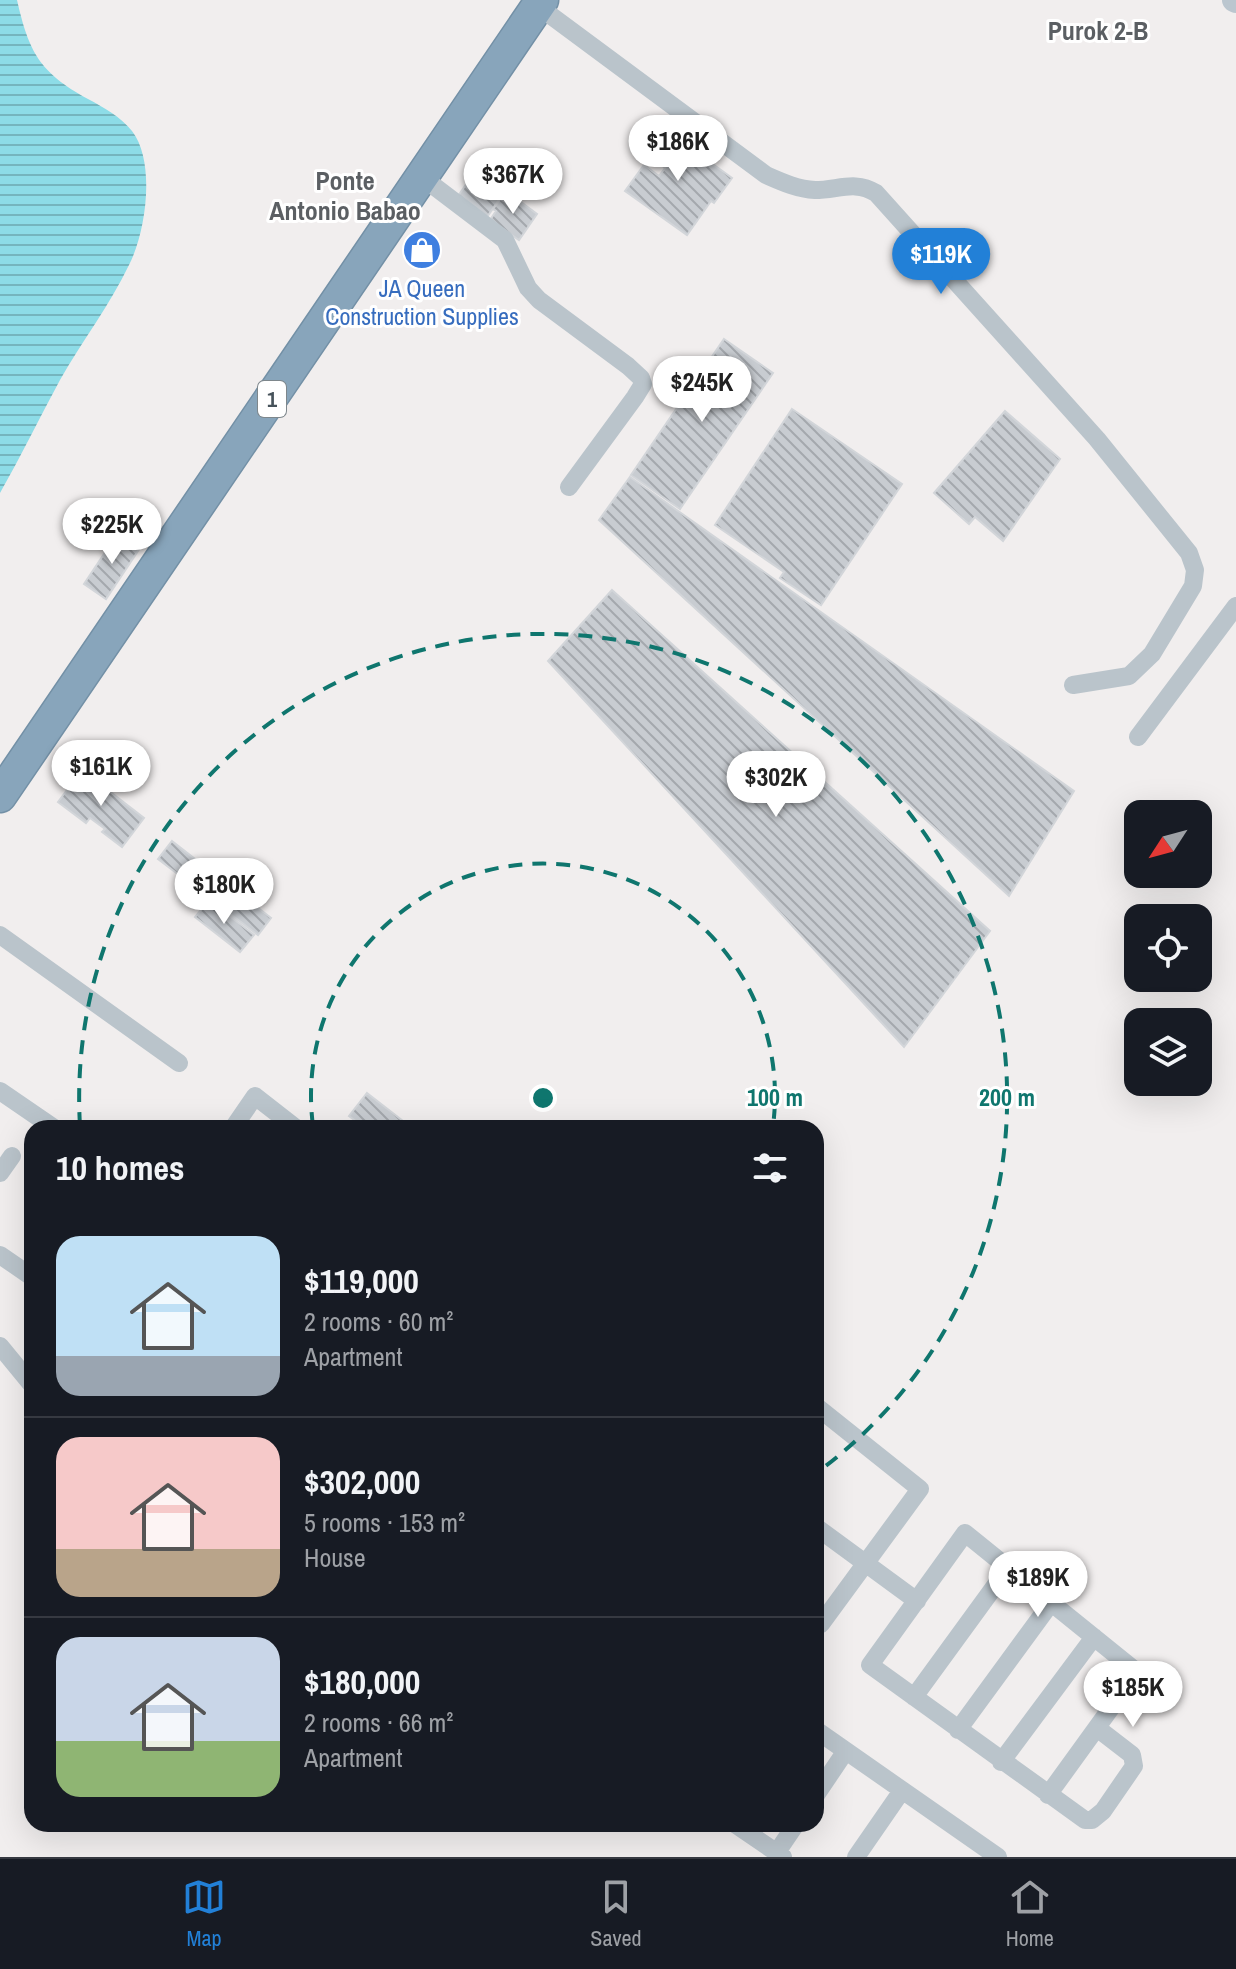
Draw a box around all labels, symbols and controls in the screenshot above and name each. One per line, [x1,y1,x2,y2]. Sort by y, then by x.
district label: Purok 2-B [1048,13,1148,48]
pin: $186K [622,115,734,183]
text: $186K [647,123,709,158]
pin: $367K [457,148,569,216]
text: $367K [482,156,544,191]
district label: Ponte Antonio Babao [269,163,421,228]
pin: $119K [885,228,997,296]
shop icon: JA Queen Construction Supplies [401,229,443,271]
text: $119K [910,236,972,271]
place label: JA Queen Construction Supplies [325,272,519,332]
pin: $245K [646,356,758,424]
text: $245K [671,364,733,399]
road number: 1 [258,381,286,417]
pin: $225K [56,498,168,566]
text: $225K [81,506,143,541]
pin: $161K [45,740,157,808]
text: $161K [70,748,132,783]
pin: $302K [720,751,832,819]
text: $302K [745,759,807,794]
north arrow [1124,800,1212,888]
map controls [1124,800,1212,1096]
pin: $180K [168,858,280,926]
text: $180K [193,866,255,901]
button: locate [1124,904,1212,992]
button: layers [1124,1008,1212,1096]
text: 100 m [747,1081,803,1113]
text: 200 m [979,1081,1035,1113]
centre of rings [529,1084,557,1112]
text: 10 homes [56,1145,185,1191]
icon: filters [748,1146,792,1190]
text: $119,000 [304,1258,419,1304]
icon: home [120,1268,216,1364]
text: 2 rooms · 60 m² [304,1304,453,1339]
text: Apartment [304,1339,402,1374]
text: $302,000 [304,1459,420,1505]
icon: home [120,1469,216,1565]
text: 5 rooms · 153 m² [304,1505,465,1540]
text: House [304,1540,366,1575]
pin: $189K [982,1551,1094,1619]
text: $189K [1007,1559,1069,1594]
text: $180,000 [304,1659,420,1705]
pin: $185K [1077,1661,1189,1729]
icon: home [120,1669,216,1765]
text: $185K [1102,1669,1164,1704]
text: 2 rooms · 66 m² [304,1705,453,1740]
text: Apartment [304,1740,402,1775]
tab: Map [182,1875,226,1953]
tab: Saved [590,1875,642,1953]
tab: Home [1006,1875,1054,1953]

